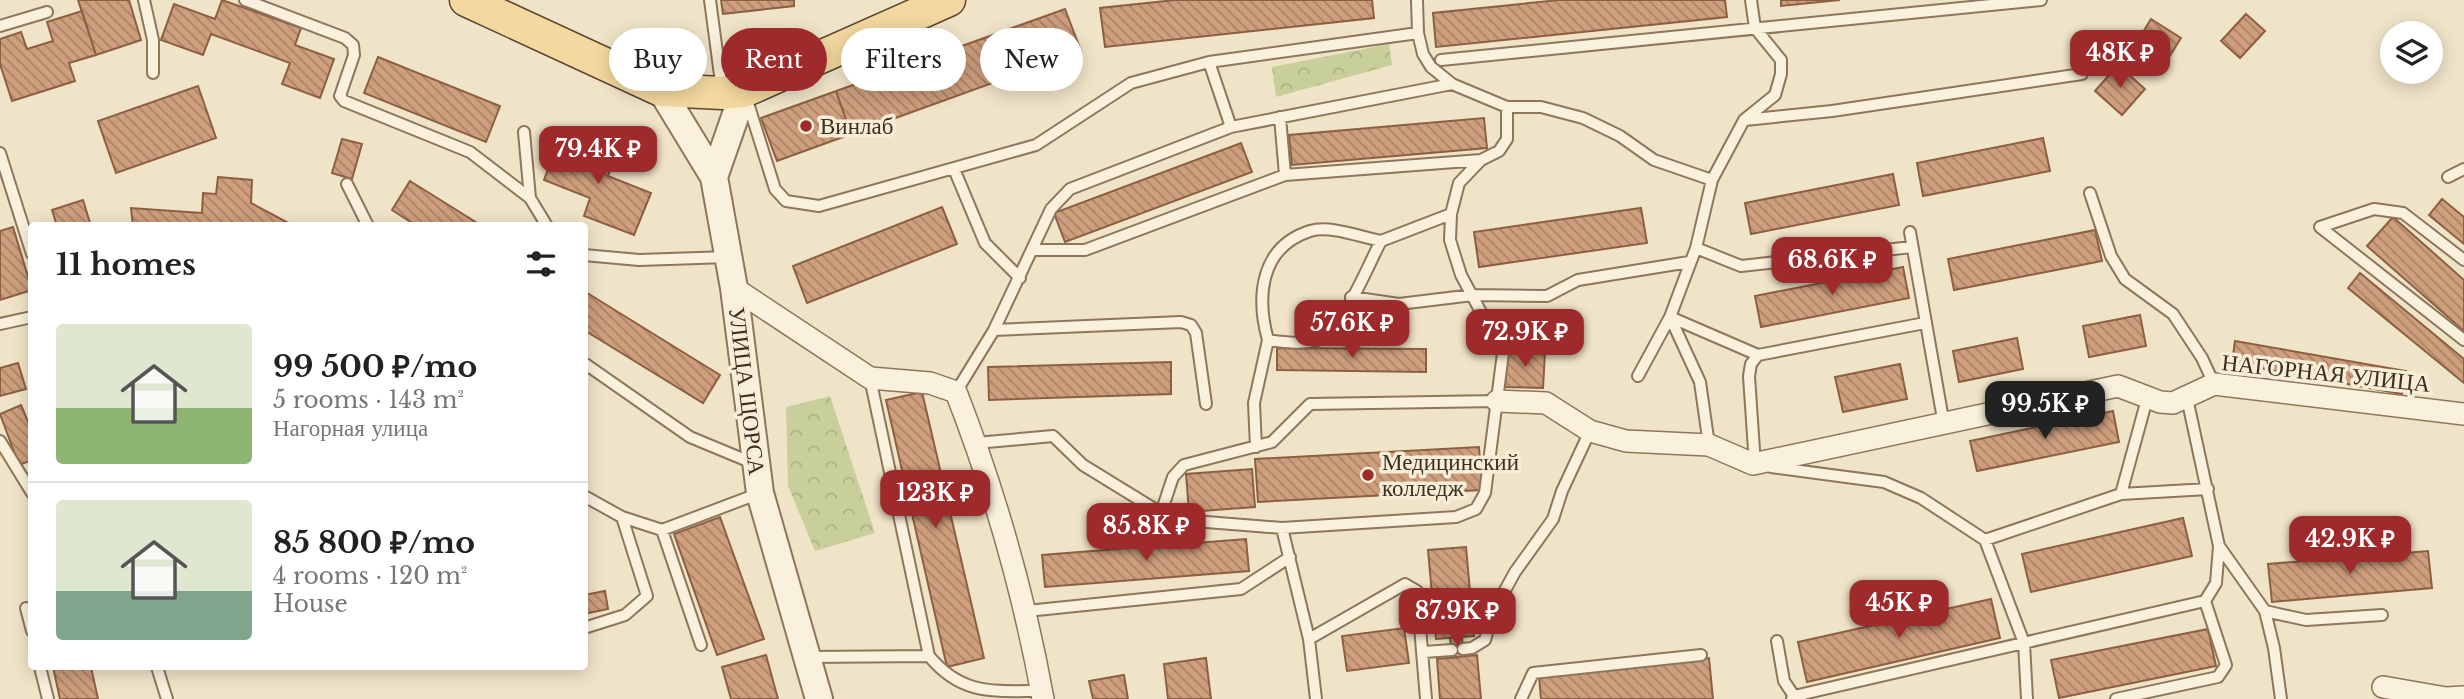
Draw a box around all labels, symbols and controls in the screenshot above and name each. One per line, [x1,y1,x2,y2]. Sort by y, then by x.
map controls [2380,21,2443,84]
button: layers [2380,21,2443,84]
chip: Buy [609,28,707,91]
chip: Rent [721,28,827,91]
chip: Filters [841,28,966,91]
chip: New [980,28,1083,91]
pin: 48K ₽ [2071,31,2169,90]
text: 48K ₽ [2086,39,2154,67]
place label: Винлаб [820,112,893,140]
marker: Винлаб [798,118,814,134]
pin: 79.4K ₽ [533,127,663,186]
text: 79.4K ₽ [555,135,641,163]
pin: 68.6K ₽ [1767,238,1897,297]
icon: filters [522,245,560,283]
text: 11 homes [56,246,196,283]
text: 68.6K ₽ [1787,246,1877,274]
pin: 57.6K ₽ [1287,300,1417,360]
street label: УЛИЦА ЩОРСА [723,305,771,477]
text: 57.6K ₽ [1310,309,1394,337]
pin: 72.9K ₽ [1460,310,1590,369]
text: 72.9K ₽ [1482,318,1568,346]
text: 99 500 ₽/mo [273,348,477,385]
street label: НАГОРНАЯ УЛИЦА [2220,348,2432,398]
icon: home [112,352,196,436]
pin: 99.5K ₽ [1980,382,2110,441]
text: 5 rooms · 143 m² [273,386,464,414]
text: 99.5K ₽ [2001,390,2089,418]
text: Нагорная улица [273,414,428,442]
place label: Медицинский колледж [1382,448,1519,502]
marker: Медицинский колледж [1360,467,1376,483]
pin: 123K ₽ [878,470,992,530]
text: 123K ₽ [896,479,974,507]
pin: 85.8K ₽ [1081,504,1211,563]
text: 85.8K ₽ [1103,512,1189,540]
pin: 42.9K ₽ [2285,516,2415,576]
text: 85 800 ₽/mo [273,524,475,561]
text: 42.9K ₽ [2305,525,2395,553]
icon: home [112,528,196,612]
text: 4 rooms · 120 m² [273,562,467,590]
pin: 45K ₽ [1850,580,1948,640]
pin: 87.9K ₽ [1392,588,1522,648]
text: 45K ₽ [1866,589,1932,617]
text: House [273,590,348,618]
text: 87.9K ₽ [1415,597,1499,625]

